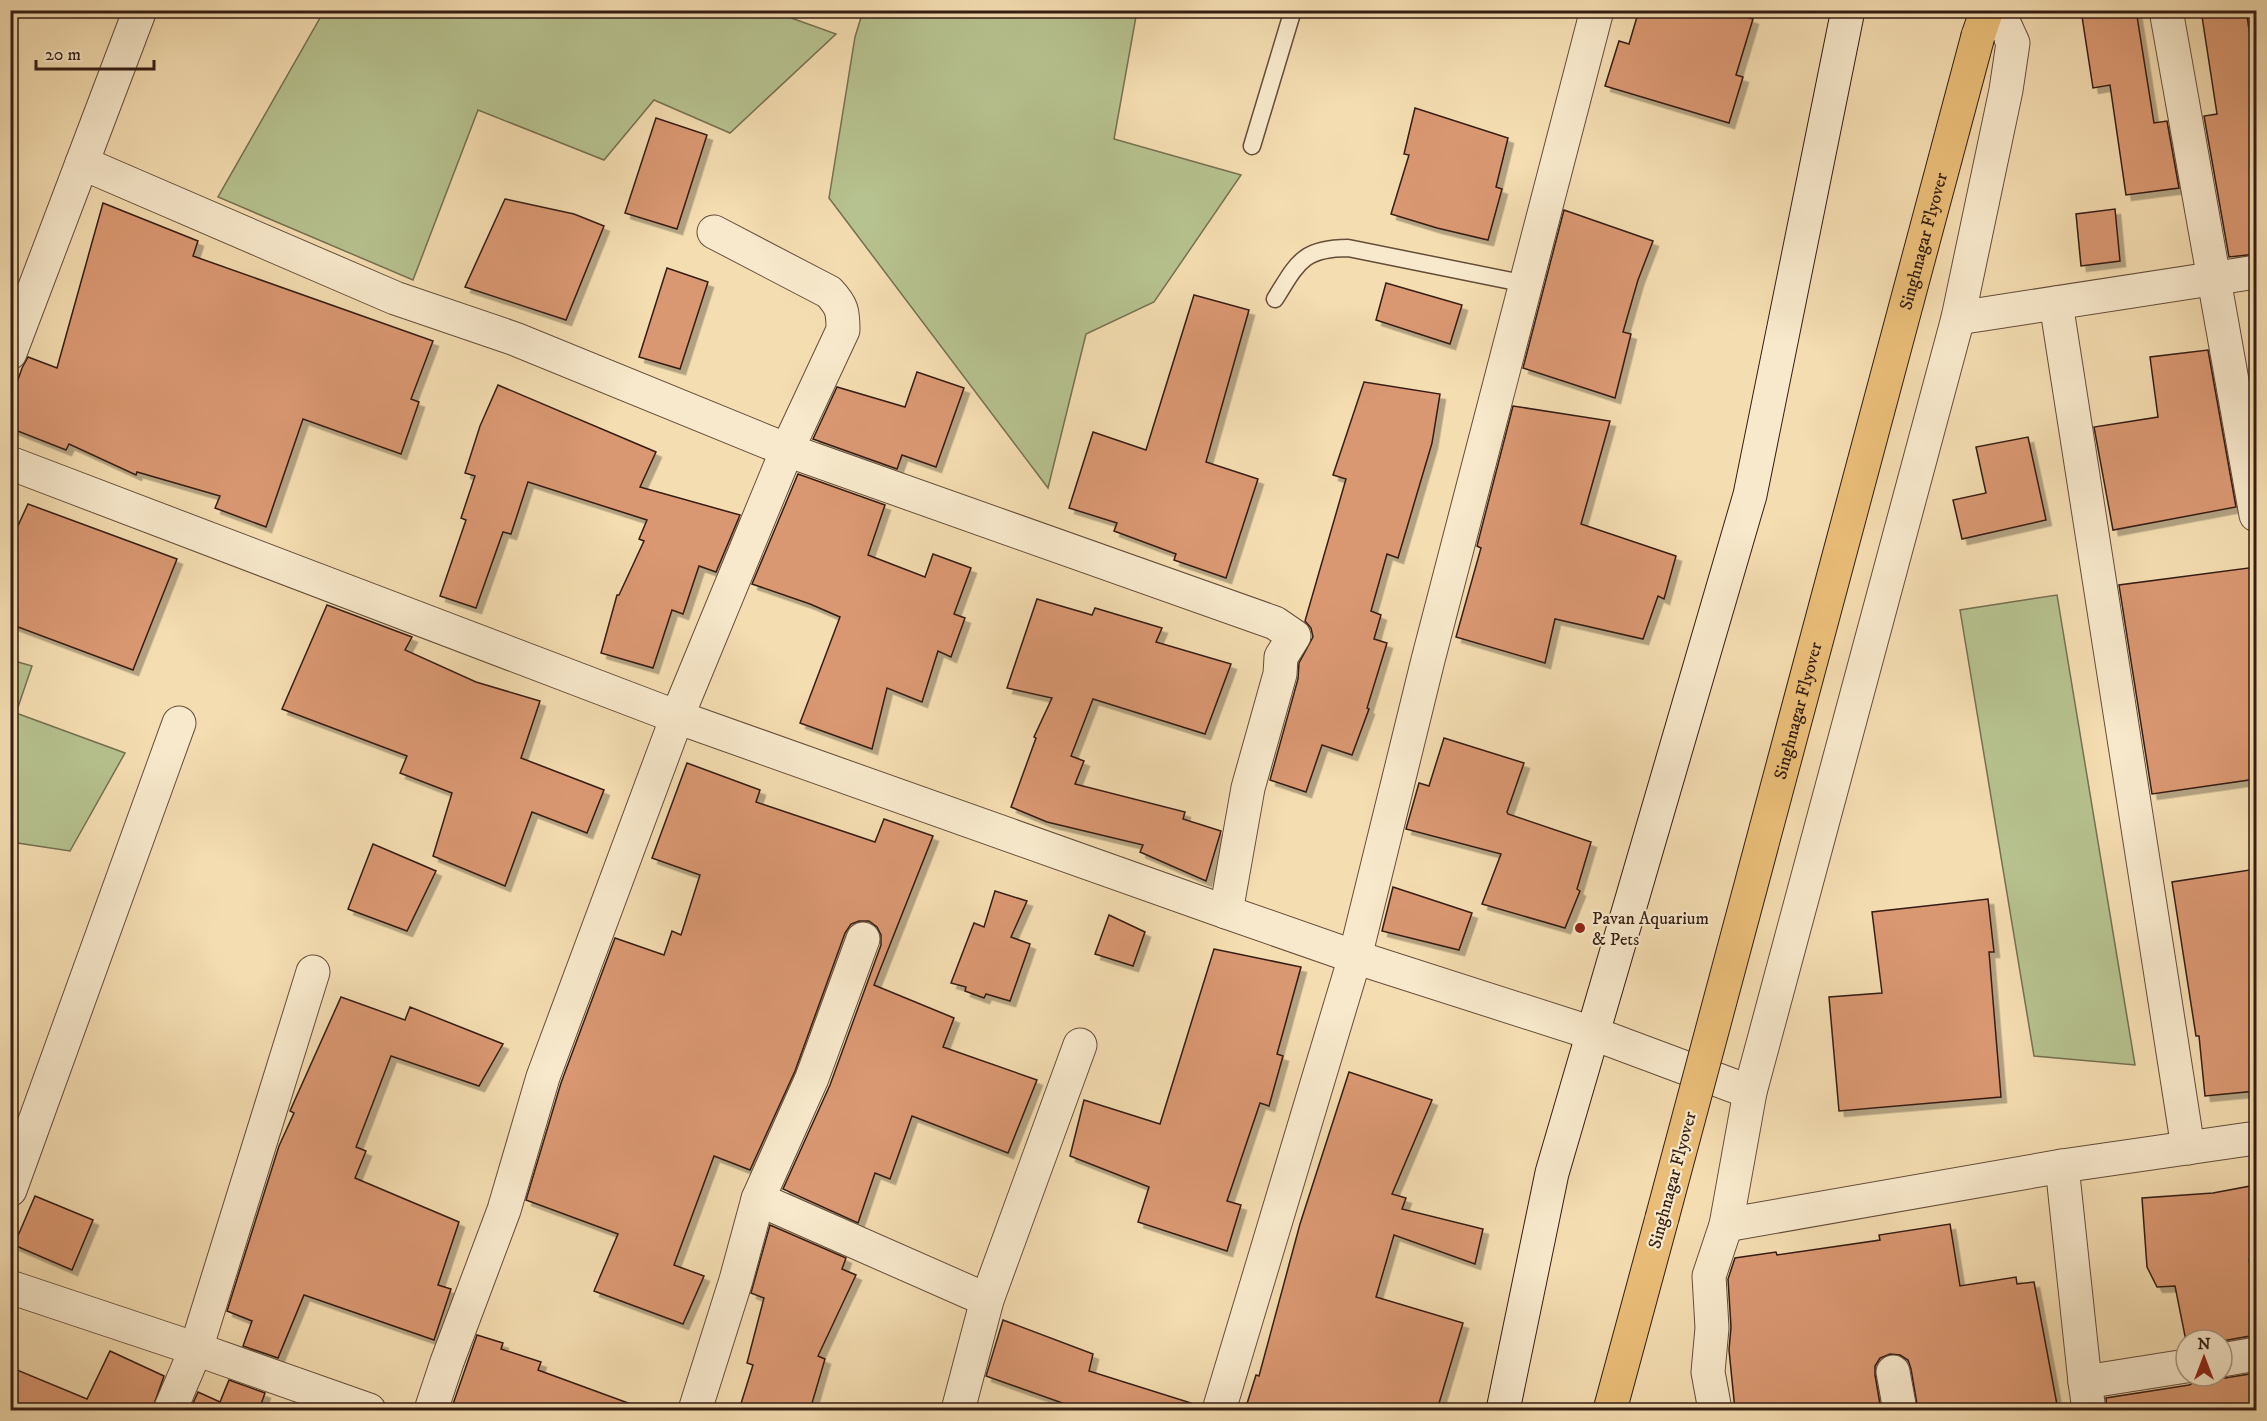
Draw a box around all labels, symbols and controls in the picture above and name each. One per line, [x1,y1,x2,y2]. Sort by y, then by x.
scale bar [36,33,154,71]
text: 20 m [45,44,81,66]
street label: Singhnagar Flyover [1895,170,1953,313]
street label: Singhnagar Flyover [1770,640,1828,782]
place label: Pavan Aquarium & Pets [1592,908,1709,951]
marker: Pavan Aquarium & Pets [1573,921,1587,935]
street label: Singhnagar Flyover [1644,1109,1702,1251]
north arrow [2174,1328,2234,1388]
text: N [2197,1334,2211,1354]

